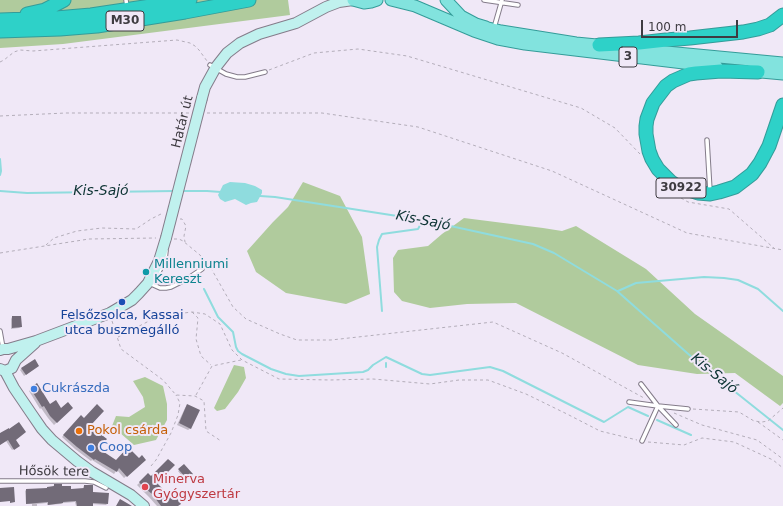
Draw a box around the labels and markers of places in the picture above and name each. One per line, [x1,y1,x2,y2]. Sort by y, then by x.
place label: Millenniumi Kereszt [154,257,229,288]
marker: Millenniumi Kereszt [141,267,151,277]
marker: Felsőzsolca, Kassai utca buszmegálló [117,297,127,307]
place label: Felsőzsolca, Kassai utca buszmegálló [60,308,184,339]
place label: Cukrászda [42,381,110,397]
marker: Cukrászda [29,384,39,394]
place label: Pokol csárda [87,423,168,439]
marker: Pokol csárda [74,426,84,436]
place label: Coop [99,440,132,456]
marker: Coop [86,443,96,453]
place label: Minerva Gyógyszertár [153,472,240,503]
marker: Minerva Gyógyszertár [140,482,150,492]

